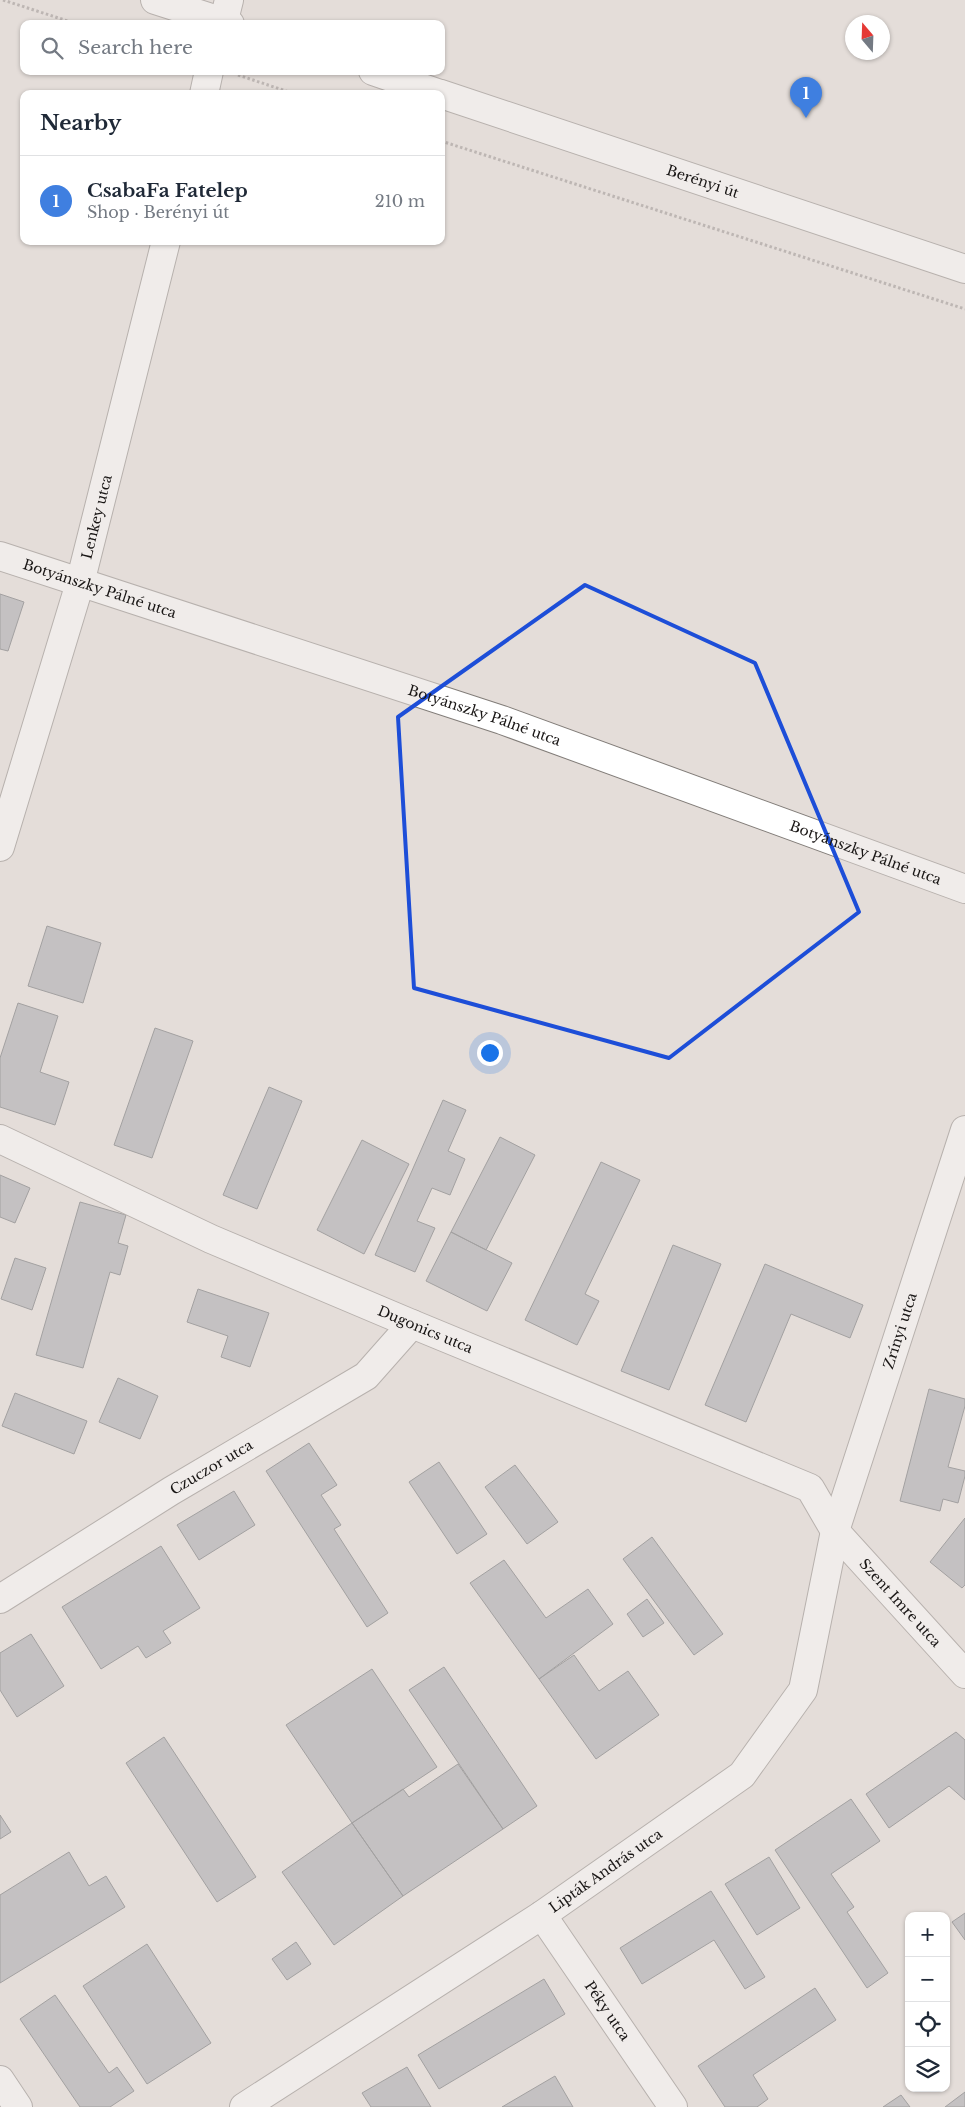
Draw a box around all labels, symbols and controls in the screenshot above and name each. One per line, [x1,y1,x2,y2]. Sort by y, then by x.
north arrow [845,15,890,60]
search box [20,20,445,75]
icon: search [38,34,66,62]
text: Search here [78,36,193,59]
pin: 1 [790,77,822,118]
text: Nearby [40,110,121,136]
street label: Berényi út [664,161,742,202]
text: CsabaFa Fatelep [87,179,248,202]
text: 1 [53,191,59,211]
text: 210 m [375,191,425,211]
text: Shop · Berényi út [87,202,229,222]
street label: Lenkey utca [77,473,116,561]
street label: Botyánszky Pálné utca [21,555,179,622]
street label: Botyánszky Pálné utca [406,681,564,750]
street label: Botyánszky Pálné utca [787,817,944,889]
your location [477,1040,503,1066]
street label: Zrínyi utca [879,1290,921,1371]
street label: Dugonics utca [375,1301,476,1357]
street label: Czuczor utca [167,1436,256,1499]
street label: Szent Imre utca [856,1555,945,1651]
street label: Lipták András utca [545,1825,666,1916]
map controls [905,1912,950,2092]
button: + [905,1912,950,1957]
button: − [905,1957,950,2002]
street label: Péky utca [581,1978,634,2044]
button: locate [905,2002,950,2047]
button: layers [905,2047,950,2092]

